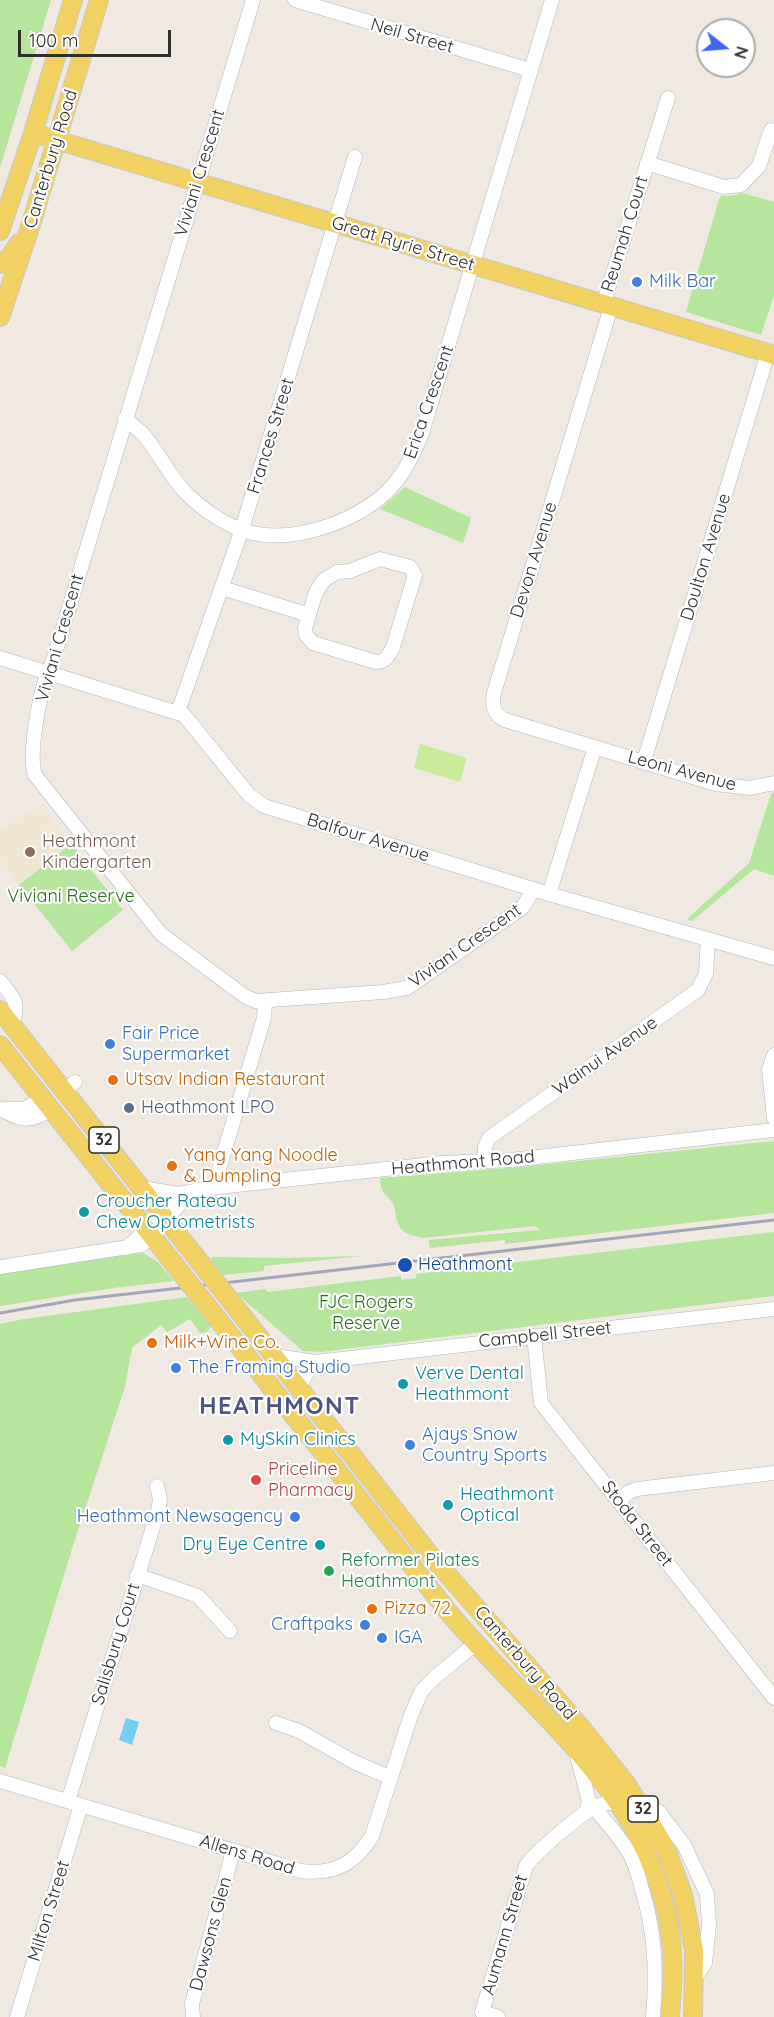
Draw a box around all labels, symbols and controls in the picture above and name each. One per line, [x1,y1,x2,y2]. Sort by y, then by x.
street label: Neil Street [368,14,456,58]
scale bar [21,18,174,56]
north arrow [696,18,756,78]
text: 100 m [29,29,78,52]
text: N [730,44,753,61]
street label: Canterbury Road [20,87,82,231]
street label: Viviani Crescent [170,107,230,239]
street label: Reumah Court [597,173,653,295]
street label: Great Ryrie Street [329,212,477,276]
place label: Milk Bar [649,271,716,293]
marker: Milk Bar [630,275,644,289]
street label: Erica Crescent [399,342,459,462]
street label: Frances Street [243,375,299,497]
street label: Doulton Avenue [676,491,736,623]
street label: Devon Avenue [506,499,562,621]
street label: Viviani Crescent [31,571,89,705]
street label: Leoni Avenue [625,746,739,796]
street label: Balfour Avenue [304,809,432,867]
place label: Heathmont Kindergarten [42,831,152,874]
marker: Heathmont Kindergarten [23,845,37,859]
park label: Viviani Reserve [7,886,135,908]
street label: Viviani Crescent [405,899,525,993]
street label: Wainui Avenue [548,1012,662,1100]
place label: Fair Price Supermarket [122,1023,230,1066]
marker: Fair Price Supermarket [103,1037,117,1051]
place label: Utsav Indian Restaurant [125,1069,326,1091]
marker: Utsav Indian Restaurant [106,1073,120,1087]
place label: Heathmont LPO [141,1097,274,1119]
marker: Heathmont LPO [122,1101,136,1115]
road number: 32 [89,1127,119,1153]
place label: Yang Yang Noodle & Dumpling [184,1145,338,1188]
street label: Heathmont Road [390,1146,536,1180]
marker: Yang Yang Noodle & Dumpling [165,1159,179,1173]
place label: Croucher Rateau Chew Optometrists [96,1191,255,1234]
marker: Croucher Rateau Chew Optometrists [77,1205,91,1219]
place label: Heathmont [418,1254,512,1276]
marker: Heathmont [396,1256,414,1274]
park label: FJC Rogers Reserve [319,1292,413,1334]
street label: Campbell Street [478,1317,612,1353]
place label: Milk+Wine Co. [164,1332,279,1354]
marker: Milk+Wine Co. [145,1336,159,1350]
place label: The Framing Studio [188,1357,351,1379]
marker: The Framing Studio [169,1361,183,1375]
place label: Verve Dental Heathmont [415,1363,524,1406]
marker: Verve Dental Heathmont [396,1377,410,1391]
district label: HEATHMONT [199,1393,361,1421]
place label: Ajays Snow Country Sports [422,1424,547,1466]
place label: MySkin Clinics [240,1429,356,1451]
marker: MySkin Clinics [221,1433,235,1447]
marker: Ajays Snow Country Sports [403,1438,417,1452]
place label: Priceline Pharmacy [268,1459,354,1502]
marker: Priceline Pharmacy [249,1473,263,1487]
street label: Stoda Street [597,1477,677,1571]
place label: Heathmont Optical [460,1484,554,1526]
marker: Heathmont Optical [441,1498,455,1512]
place label: Heathmont Newsagency [77,1506,283,1528]
marker: Heathmont Newsagency [288,1510,302,1524]
place label: Dry Eye Centre [183,1534,308,1556]
marker: Dry Eye Centre [313,1538,327,1552]
place label: Reformer Pilates Heathmont [341,1550,479,1592]
marker: Reformer Pilates Heathmont [322,1564,336,1578]
street label: Salisbury Court [87,1580,145,1708]
place label: Pizza 72 [384,1598,451,1620]
marker: Pizza 72 [365,1602,379,1616]
street label: Canterbury Road [470,1602,580,1724]
place label: Craftpaks [271,1614,353,1636]
marker: Craftpaks [358,1618,372,1632]
place label: IGA [394,1627,423,1649]
marker: IGA [375,1631,389,1645]
road number: 32 [628,1796,658,1822]
street label: Allens Road [197,1830,297,1880]
street label: Milton Street [23,1858,75,1964]
street label: Aumann Street [478,1872,532,1998]
street label: Dawsons Glen [185,1875,237,1993]

